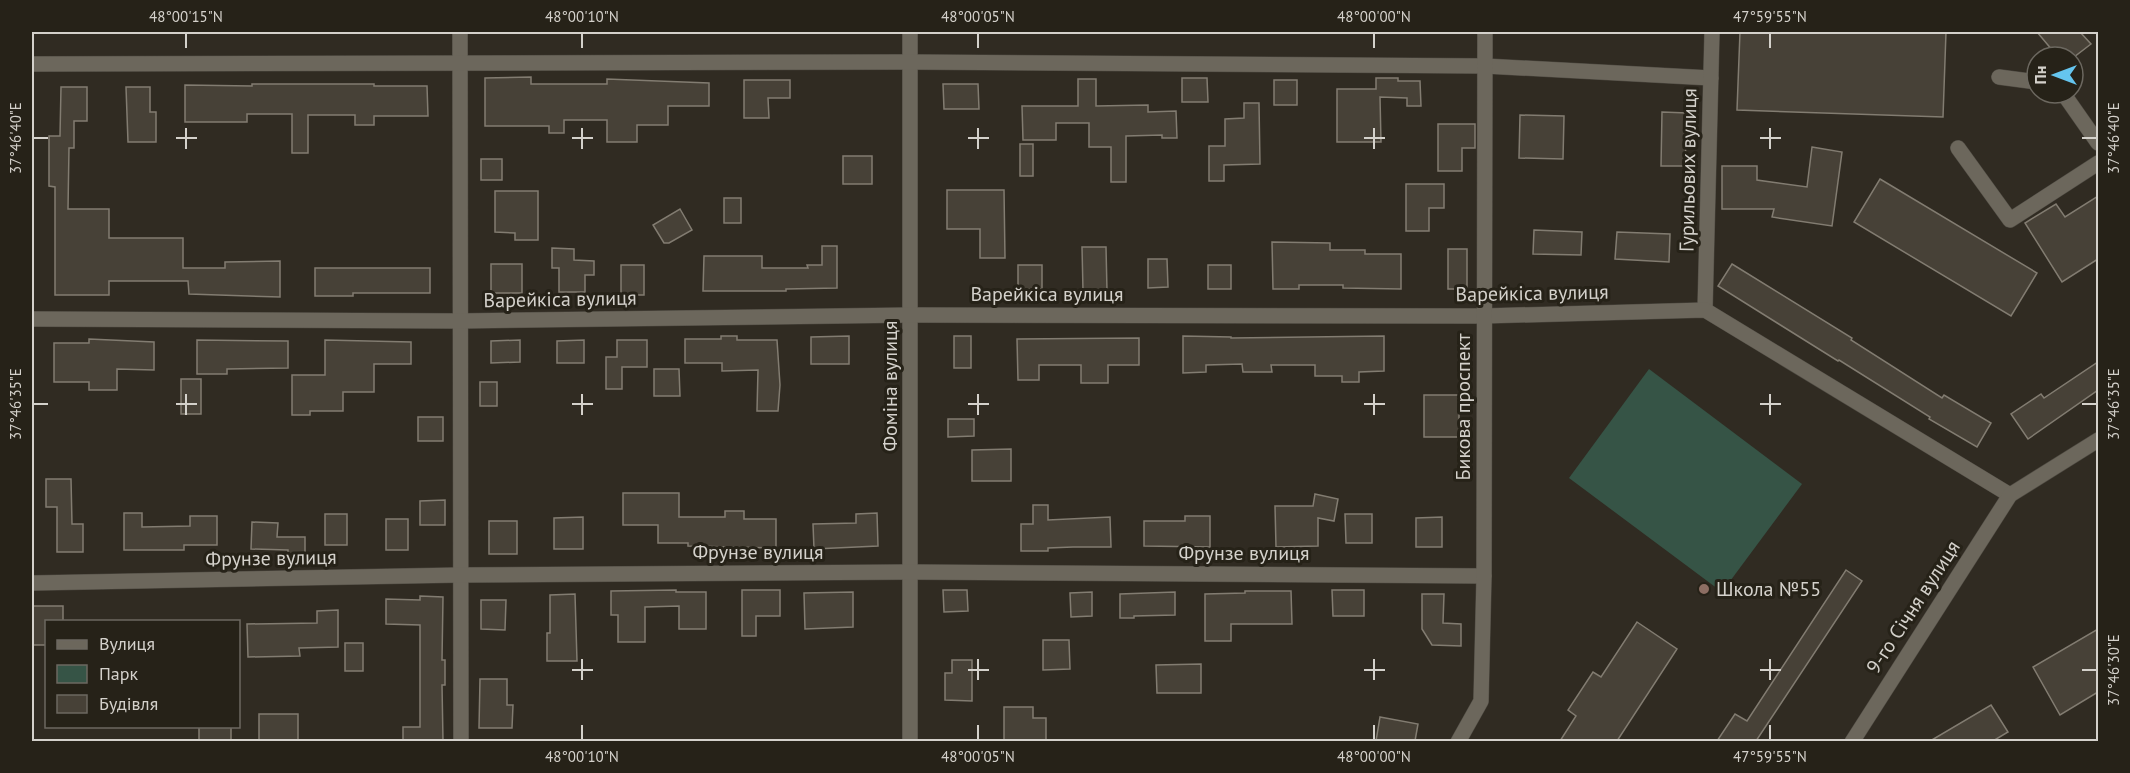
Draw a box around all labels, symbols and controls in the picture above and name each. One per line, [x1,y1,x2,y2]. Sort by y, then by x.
text: 48°00'15"N [149,7,223,26]
text: 48°00'10"N [545,7,619,26]
text: 48°00'05"N [941,7,1015,26]
text: 48°00'00"N [1337,7,1411,26]
text: 47°59'55"N [1733,7,1807,26]
north arrow [2025,45,2085,105]
text: Пн [2030,66,2050,84]
street label: Гурильових вулиця [1674,88,1702,252]
text: 37°46'40"E [6,102,25,174]
text: 37°46'40"E [2104,102,2123,174]
street label: Варейкіса вулиця [1455,279,1609,307]
street label: Варейкіса вулиця [970,281,1124,307]
street label: Варейкіса вулиця [483,285,637,313]
street label: Фоміна вулиця [877,320,903,452]
street label: Бикова проспект [1450,334,1476,480]
text: 37°46'35"E [6,368,25,440]
text: 37°46'35"E [2104,368,2123,440]
street label: 9-го Січня вулиця [1860,535,1966,679]
street label: Фрунзе вулиця [692,539,824,565]
street label: Фрунзе вулиця [1178,540,1310,566]
street label: Фрунзе вулиця [205,544,337,572]
place label: Школа №55 [1716,576,1821,602]
marker: Школа №55 [1697,582,1711,596]
legend [45,620,240,728]
text: Вулиця [99,632,155,655]
text: 37°46'30"E [2104,634,2123,706]
text: Парк [99,662,139,685]
text: Будівля [99,692,158,715]
text: 48°00'10"N [545,747,619,766]
text: 48°00'05"N [941,747,1015,766]
text: 48°00'00"N [1337,747,1411,766]
text: 47°59'55"N [1733,747,1807,766]

